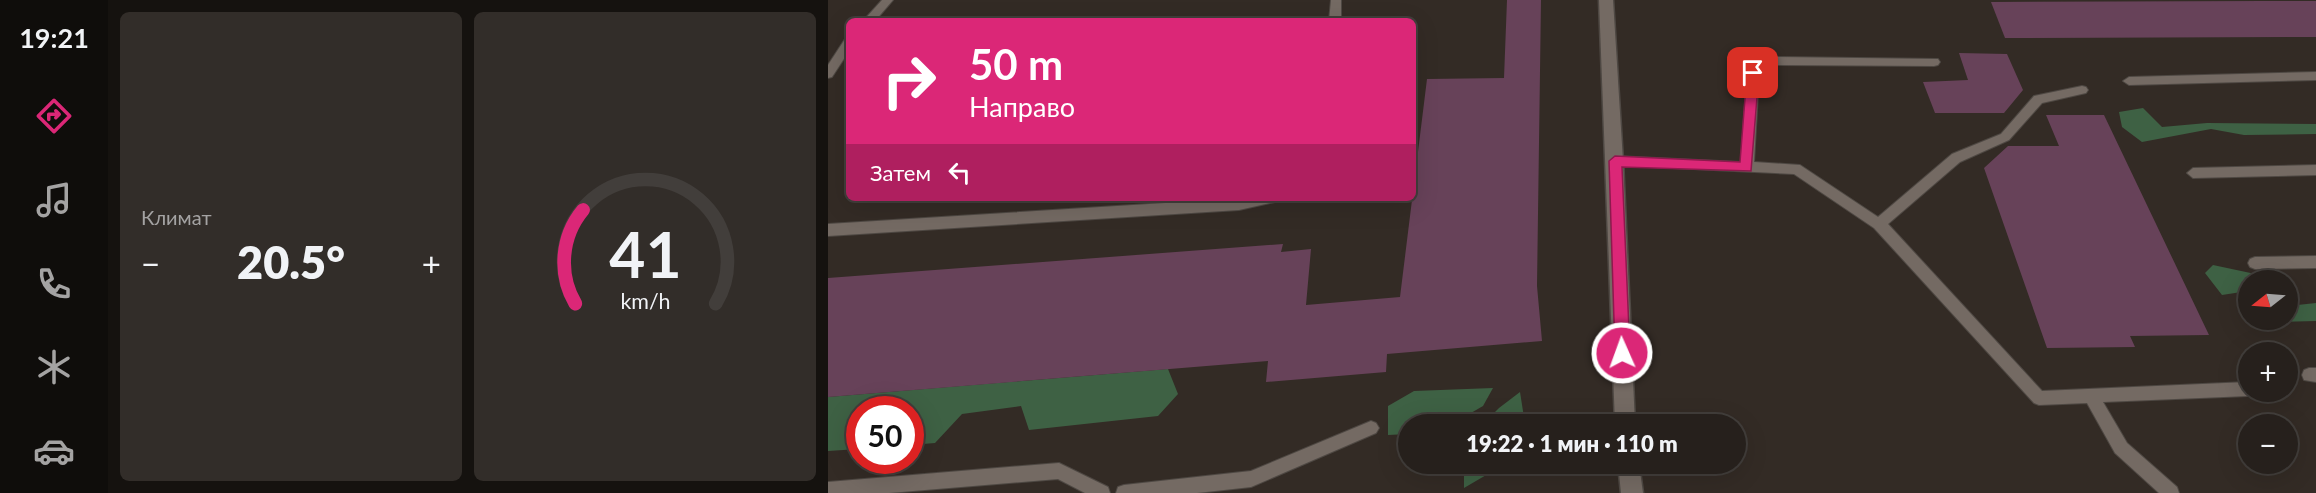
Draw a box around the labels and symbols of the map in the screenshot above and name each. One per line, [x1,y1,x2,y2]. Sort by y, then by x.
pin [1727,47,1778,98]
north arrow [2238,270,2298,330]
position arrow [1590,321,1654,385]
speed limit sign: 50 [846,396,924,474]

